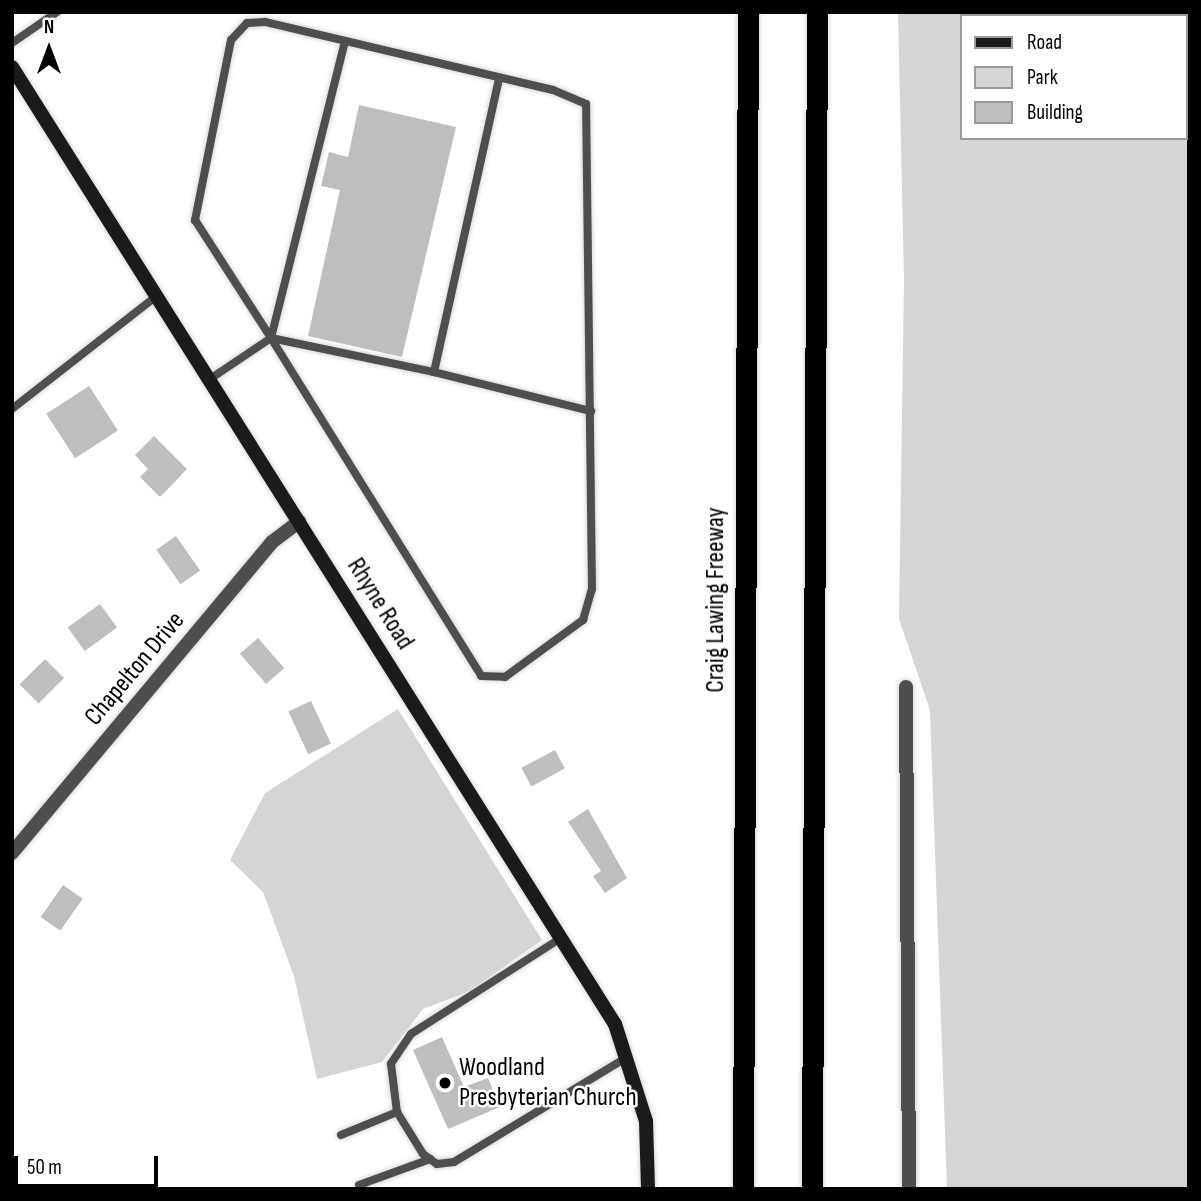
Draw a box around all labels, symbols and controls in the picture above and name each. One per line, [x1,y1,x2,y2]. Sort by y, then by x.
north arrow [14,14,84,84]
legend [960,14,1187,140]
text: N [44,16,54,39]
text: Road [1027,30,1062,55]
text: Park [1027,65,1058,90]
text: Building [1027,100,1083,125]
street label: Craig Lawing Freeway [700,507,732,693]
street label: Rhyne Road [340,552,420,656]
street label: Chapelton Drive [78,606,192,732]
place label: Woodland Presbyterian Church [459,1052,637,1114]
marker: Woodland Presbyterian Church [437,1075,453,1091]
scale bar [18,1142,161,1186]
text: 50 m [27,1155,62,1180]

